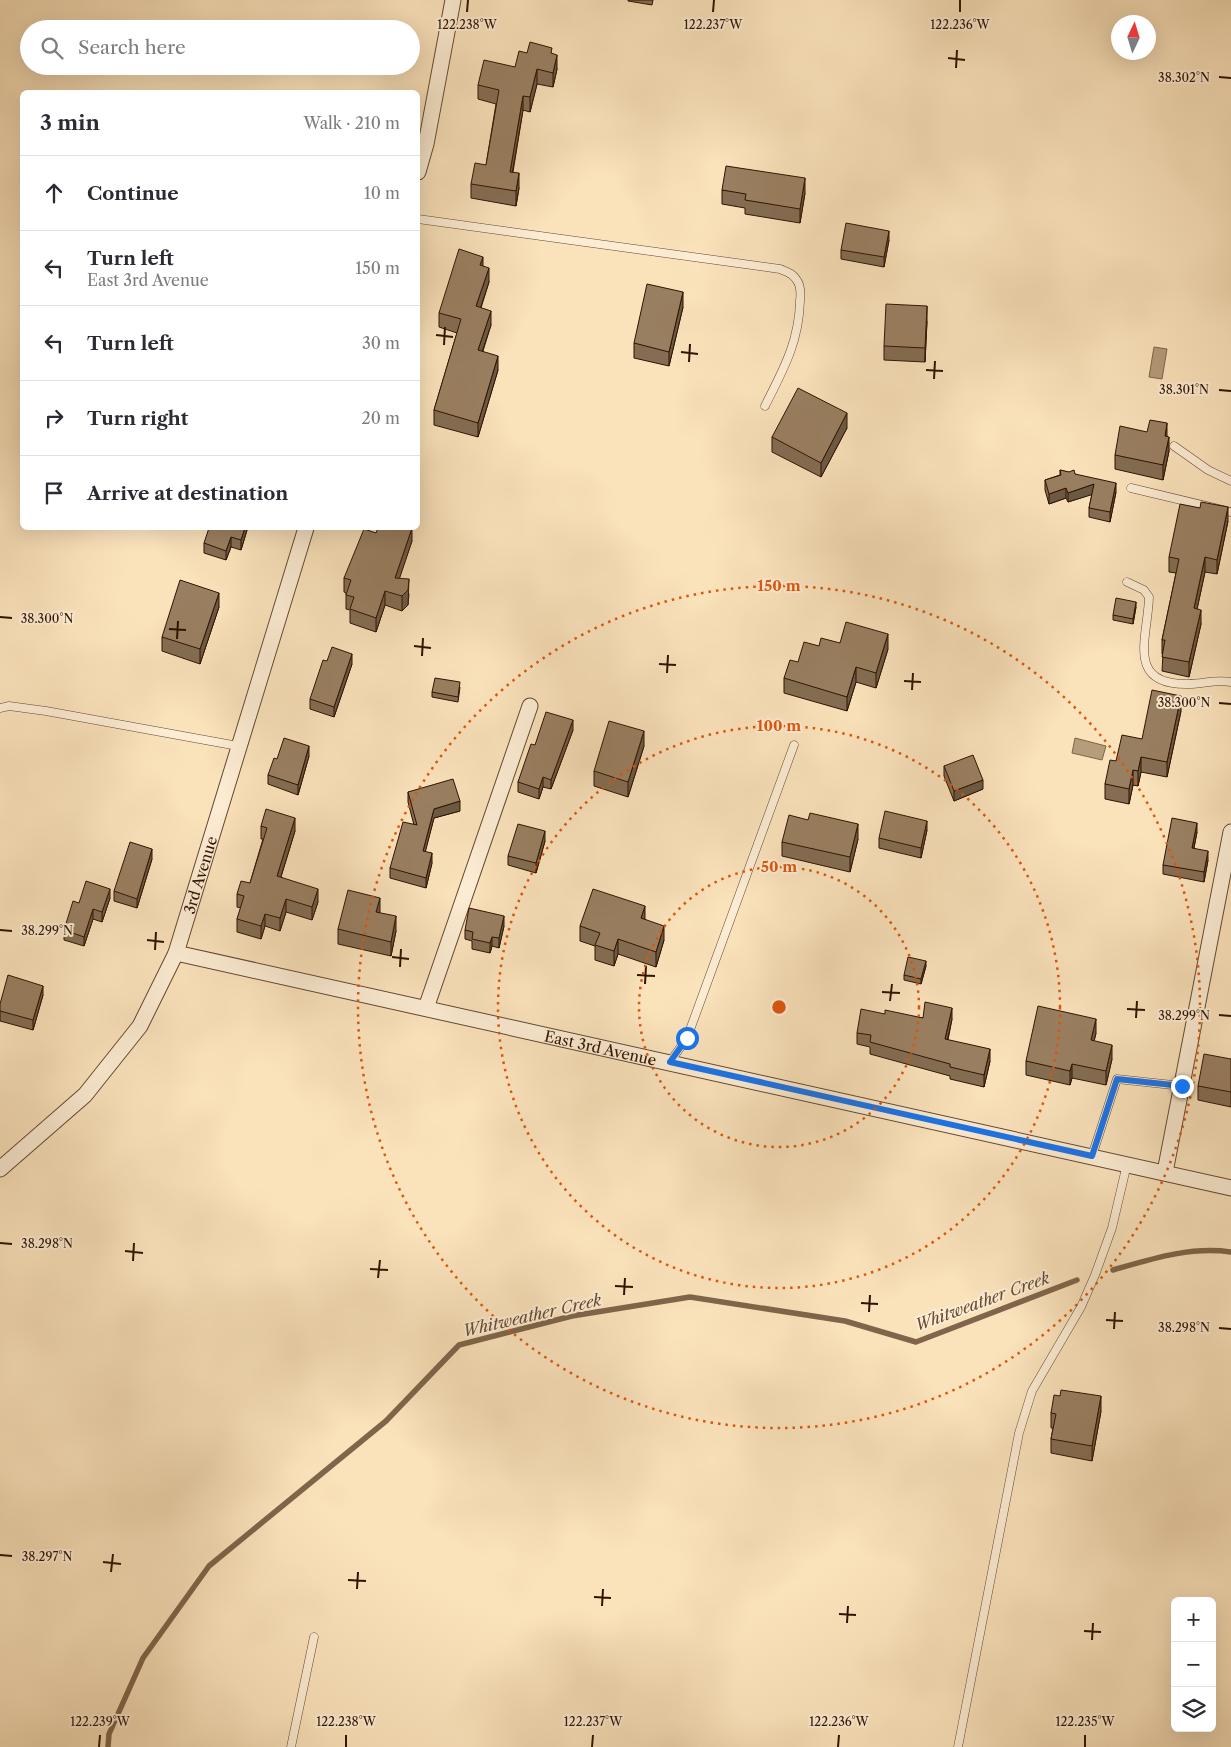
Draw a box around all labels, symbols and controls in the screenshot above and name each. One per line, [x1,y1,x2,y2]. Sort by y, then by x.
north arrow [1111,15,1156,60]
text: 122.238°W [437,17,498,32]
text: 122.237°W [684,17,743,32]
text: 122.236°W [930,17,991,32]
search box [20,20,420,75]
icon: search [38,34,66,62]
text: Search here [78,36,186,59]
text: 38.302°N [1158,70,1210,85]
text: 3 min [40,110,100,135]
text: Walk · 210 m [304,113,400,133]
icon: ahead [40,179,68,207]
text: Continue [87,182,179,205]
text: 10 m [364,183,400,203]
text: Turn left [87,247,174,270]
icon: left [40,254,68,282]
text: 150 m [355,258,400,278]
text: East 3rd Avenue [87,270,209,290]
icon: left [40,329,68,357]
text: Turn left [87,332,174,355]
text: 30 m [362,333,400,353]
text: 38.301°N [1159,382,1209,397]
icon: right [40,404,68,432]
text: Turn right [87,407,188,430]
text: 20 m [361,408,400,428]
icon: arrive [40,479,68,507]
text: Arrive at destination [87,482,288,505]
text: 150 m [757,576,801,595]
text: 38.300°N [21,611,73,626]
text: 38.300°N [1158,695,1210,710]
text: 100 m [757,716,801,735]
street label: 3rd Avenue [179,834,221,916]
text: 50 m [761,857,797,876]
text: 38.299°N [21,923,73,938]
centre of rings [770,998,788,1016]
text: 38.299°N [1158,1008,1210,1023]
street label: East 3rd Avenue [543,1026,658,1069]
route start [676,1027,699,1050]
route end [1171,1075,1194,1098]
text: 38.298°N [21,1236,73,1251]
water label: Whitweather Creek [912,1267,1053,1335]
water label: Whitweather Creek [461,1289,604,1341]
text: 38.298°N [1158,1320,1210,1335]
text: 38.297°N [22,1549,72,1564]
map controls [1171,1597,1216,1732]
button: + [1171,1597,1216,1642]
button: − [1171,1642,1216,1687]
button: layers [1171,1687,1216,1732]
text: 122.239°W [70,1714,131,1729]
text: 122.238°W [316,1714,377,1729]
text: 122.237°W [564,1714,623,1729]
text: 122.236°W [809,1714,870,1729]
text: 122.235°W [1055,1714,1115,1729]

